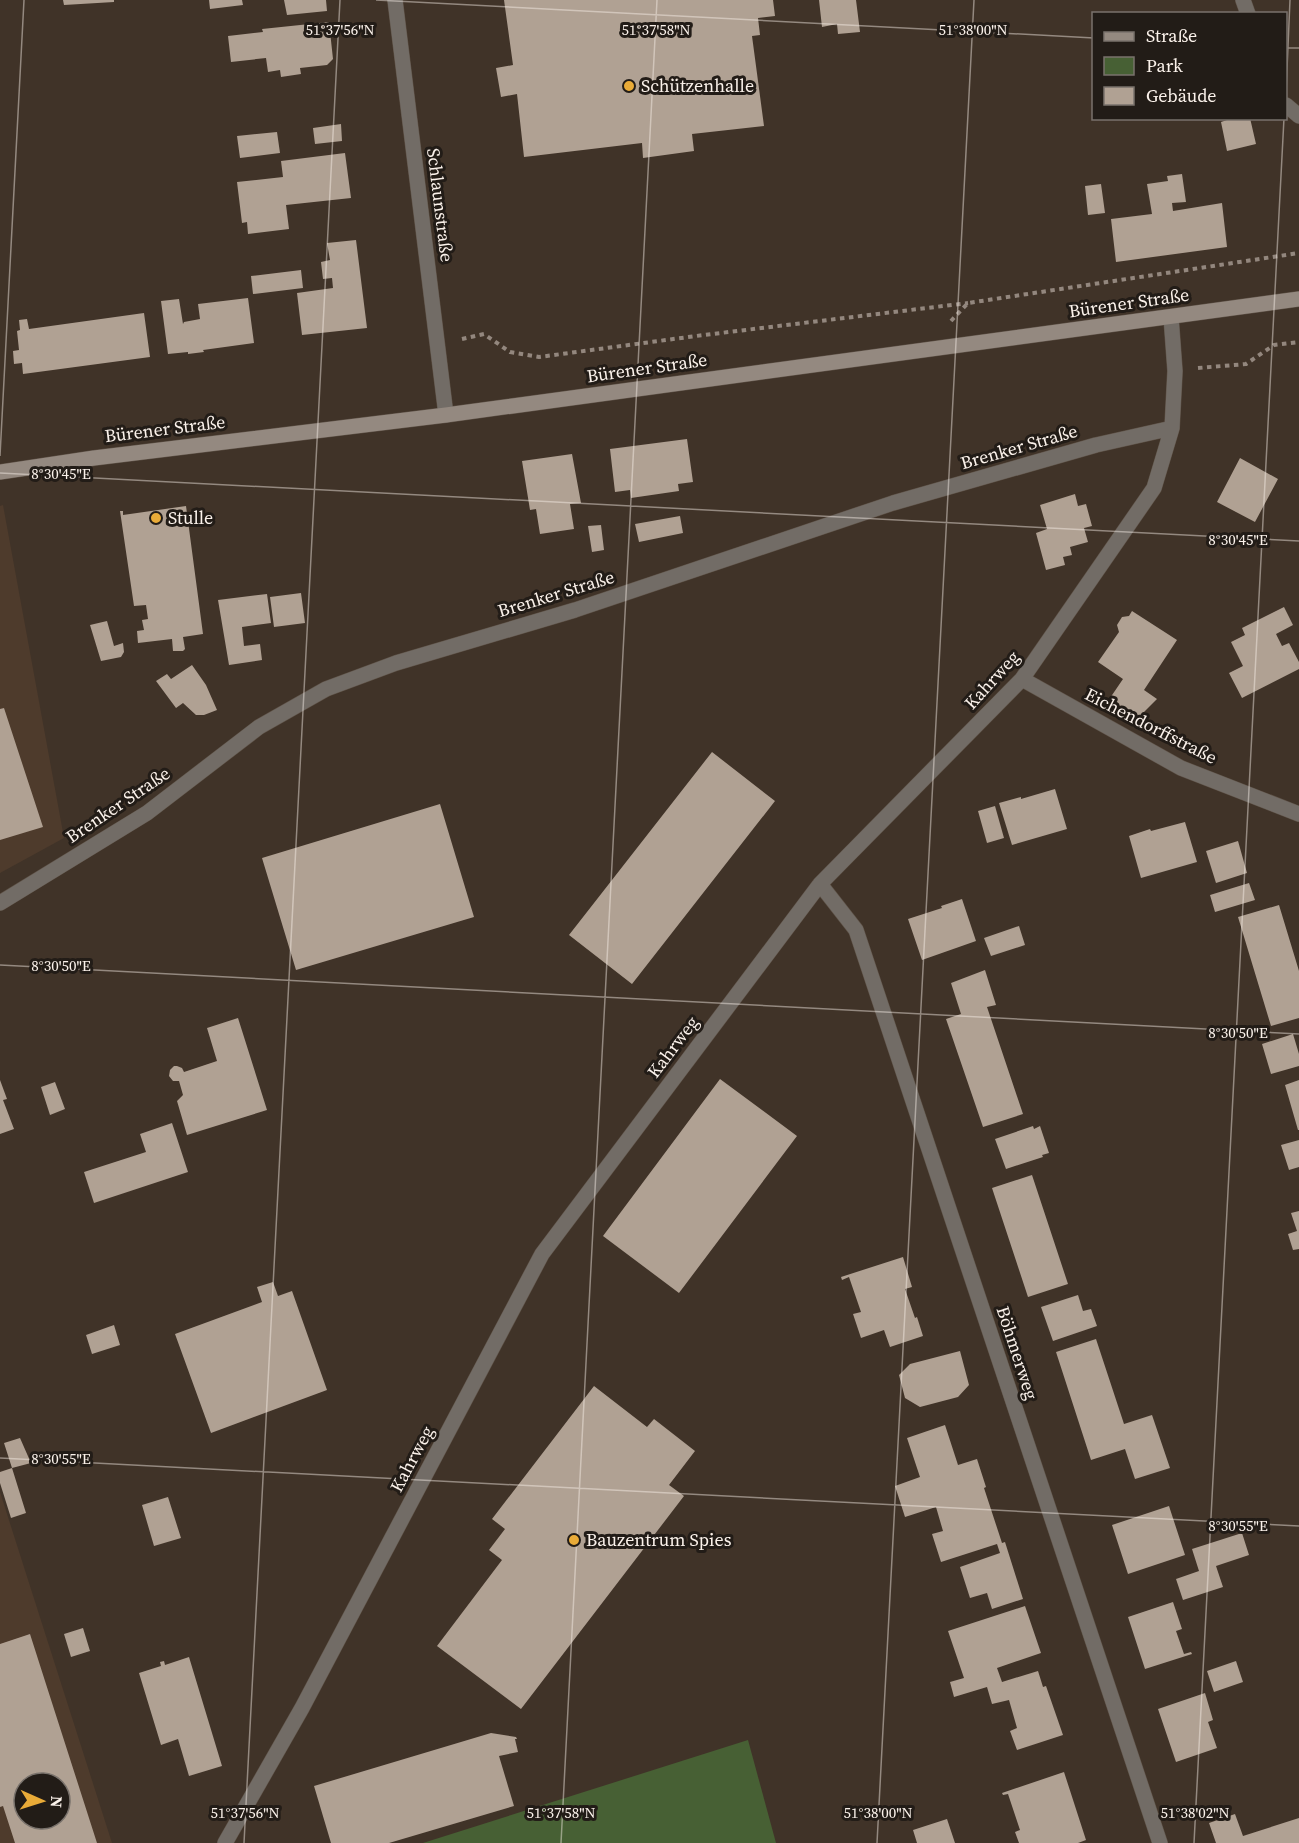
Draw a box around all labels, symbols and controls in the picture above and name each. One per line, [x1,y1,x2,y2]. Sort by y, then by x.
legend [1092,12,1287,120]
text: 51°37'56"N [305,19,375,40]
text: 51°37'58"N [621,19,691,40]
text: 51°38'00"N [938,19,1008,40]
text: Straße [1146,23,1197,48]
text: Park [1146,53,1183,78]
place label: Schützenhalle [641,73,754,98]
marker: Schützenhalle [622,79,636,93]
text: Gebäude [1146,83,1217,108]
street label: Schlaunstraße [421,147,460,263]
street label: Bürener Straße [1067,282,1191,323]
street label: Bürener Straße [585,347,709,388]
street label: Bürener Straße [103,409,227,448]
street label: Brenker Straße [957,418,1080,475]
text: 8°30'45"E [31,463,91,484]
place label: Stulle [168,505,213,530]
marker: Stulle [149,511,163,525]
text: 8°30'45"E [1208,529,1268,550]
street label: Brenker Straße [495,564,617,623]
street label: Kahrweg [958,645,1025,715]
street label: Eichendorffstraße [1081,681,1222,770]
street label: Brenker Straße [61,760,175,849]
text: 8°30'50"E [31,955,91,976]
street label: Kahrweg [641,1011,704,1083]
text: 8°30'50"E [1208,1022,1268,1043]
street label: Böhmerweg [991,1303,1044,1403]
street label: Kahrweg [384,1421,439,1496]
text: 8°30'55"E [31,1448,91,1469]
text: 8°30'55"E [1208,1515,1268,1536]
place label: Bauzentrum Spies [586,1527,732,1552]
marker: Bauzentrum Spies [567,1533,581,1547]
north arrow [12,1771,72,1831]
text: N [46,1795,68,1809]
text: 51°37'56"N [210,1802,280,1823]
text: 51°37'58"N [526,1802,596,1823]
text: 51°38'00"N [843,1802,913,1823]
text: 51°38'02"N [1160,1802,1230,1823]

